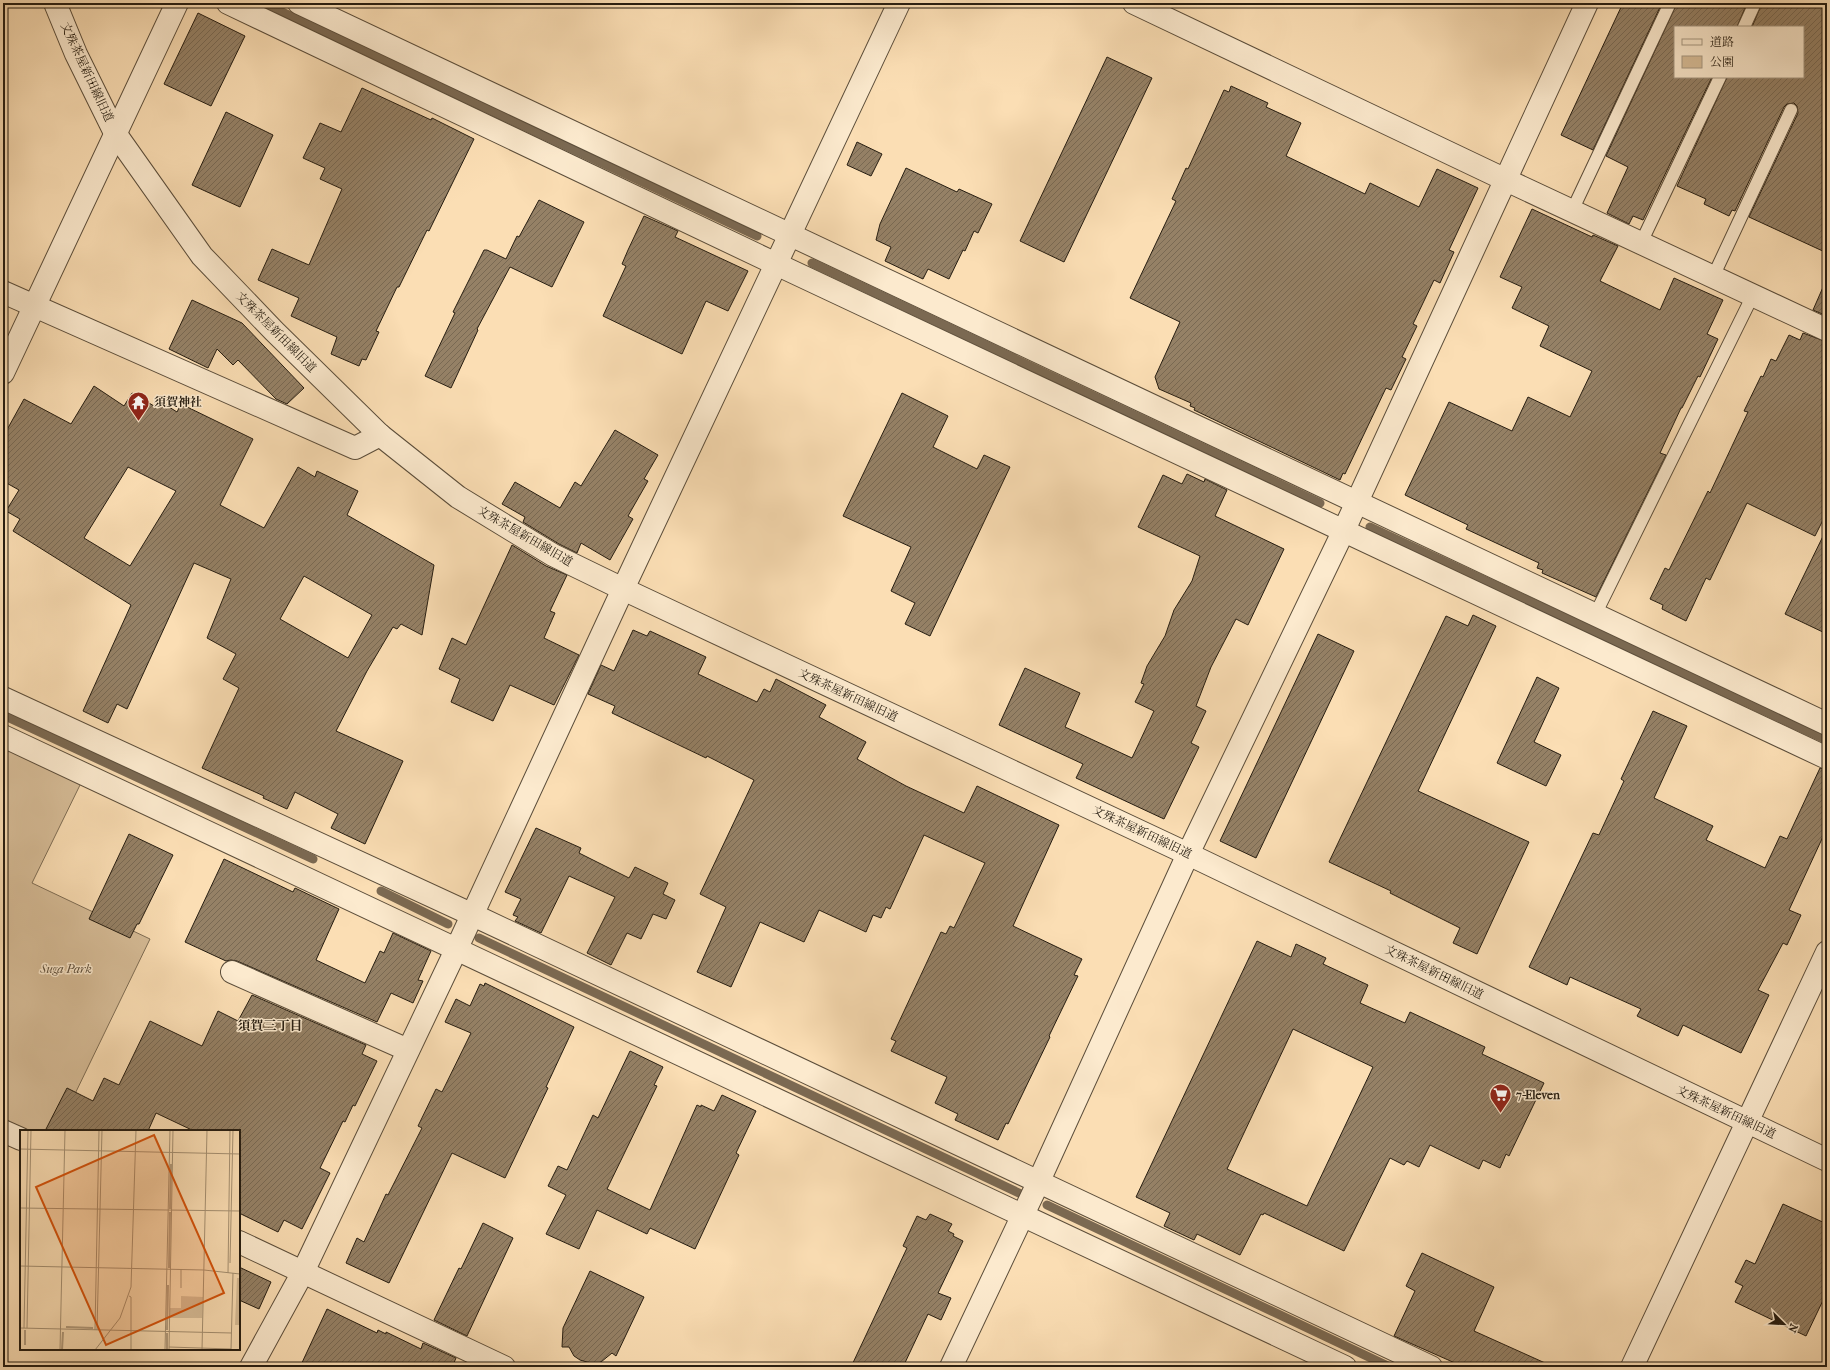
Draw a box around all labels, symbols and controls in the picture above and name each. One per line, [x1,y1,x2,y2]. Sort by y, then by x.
street label: 文殊茶屋新田線旧道 [58,20,116,124]
legend [1674,26,1804,78]
text: 道路 [1710,35,1734,49]
text: 公園 [1710,55,1734,69]
street label: 文殊茶屋新田線旧道 [233,289,319,375]
temple icon: 須賀神社 [125,389,151,422]
place label: 須賀神社 [154,395,202,409]
street label: 文殊茶屋新田線旧道 [475,503,575,569]
street label: 文殊茶屋新田線旧道 [796,666,900,724]
street label: 文殊茶屋新田線旧道 [1090,803,1194,861]
street label: 文殊茶屋新田線旧道 [1382,942,1486,1002]
park label: Suga Park [39,962,92,976]
district label: 須賀三丁目 [237,1018,303,1033]
supermarket icon: 7-Eleven [1487,1082,1513,1115]
street label: 文殊茶屋新田線旧道 [1674,1083,1778,1141]
place label: 7-Eleven [1515,1088,1561,1102]
inset map [20,1130,240,1350]
north arrow [1764,1304,1804,1344]
text: N [1785,1321,1800,1335]

